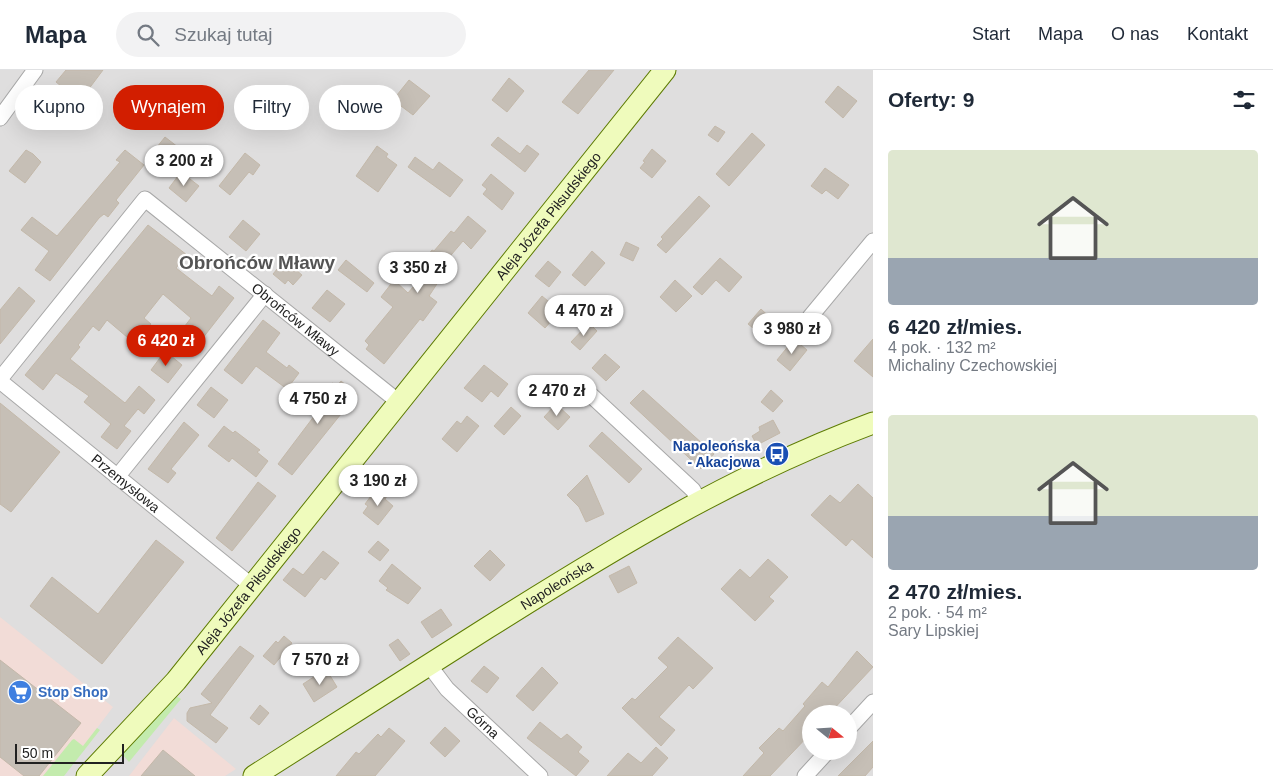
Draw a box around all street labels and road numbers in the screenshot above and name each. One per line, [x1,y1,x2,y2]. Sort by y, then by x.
street label: Aleja Józefa Piłsudskiego [492,149,604,283]
street label: Obrońców Mławy [249,280,343,359]
street label: Przemysłowa [88,451,163,516]
street label: Aleja Józefa Piłsudskiego [192,523,304,658]
street label: Napoleońska [518,556,596,613]
street label: Górna [463,703,503,742]

